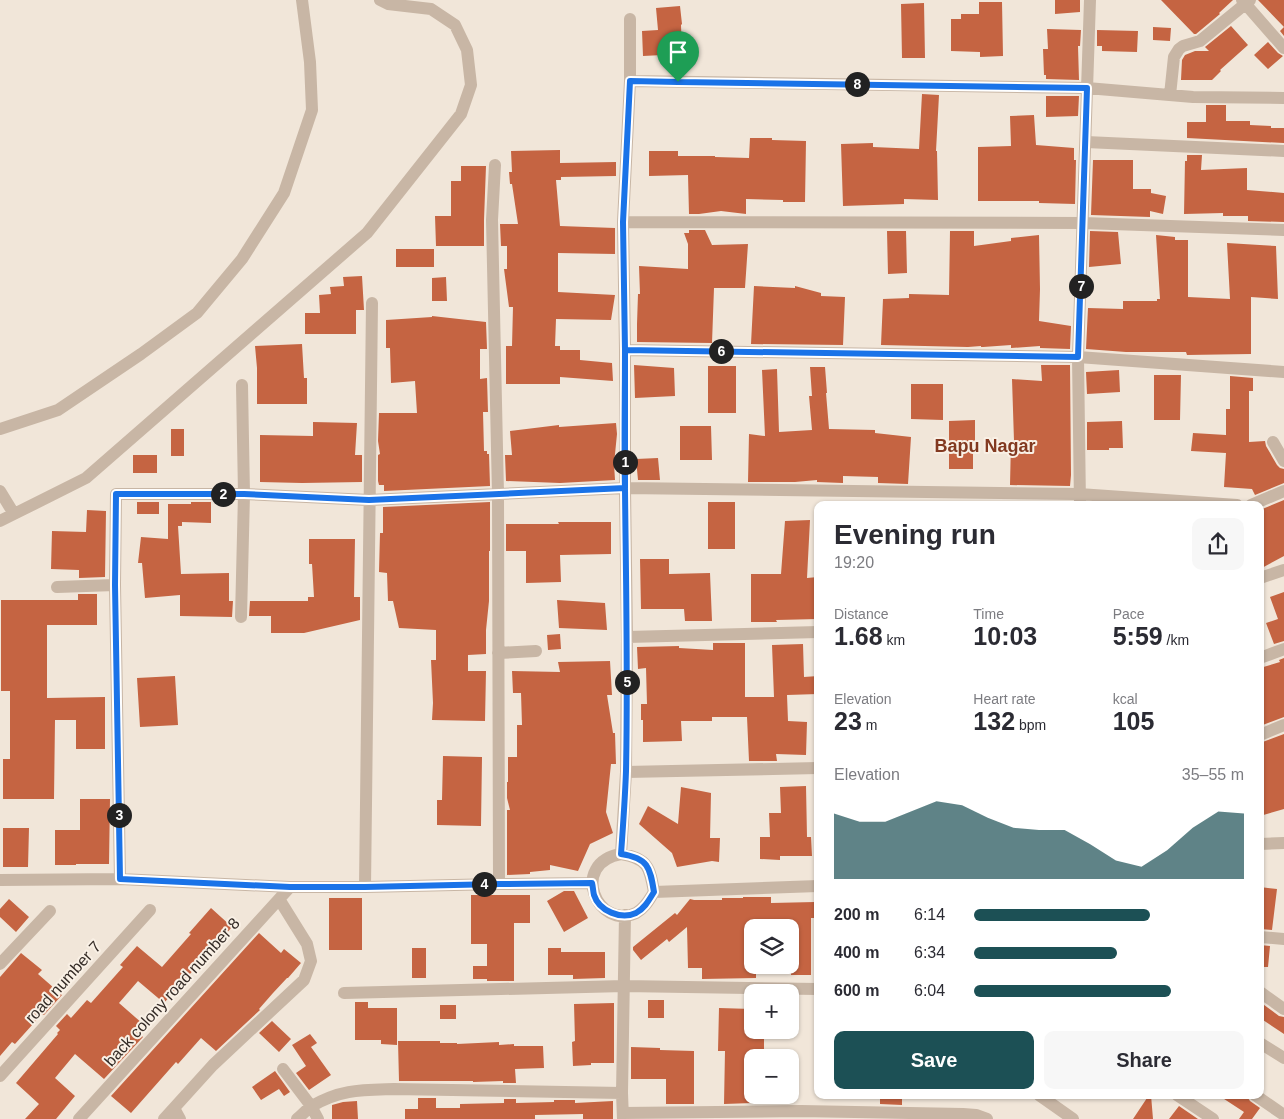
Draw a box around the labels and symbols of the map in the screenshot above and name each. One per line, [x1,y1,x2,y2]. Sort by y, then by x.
pin [657,31,699,82]
pin: 8 [844,72,870,96]
pin: 7 [1068,274,1094,298]
pin: 6 [708,338,734,364]
district label: Bapu Nagar [934,436,1036,456]
pin: 1 [612,450,638,474]
pin: 2 [210,482,236,506]
pin: 5 [614,670,640,694]
pin: 3 [106,802,132,828]
pin: 4 [472,872,496,896]
street label: back colony road number 8 [101,915,243,1069]
street label: road number 7 [22,938,104,1026]

